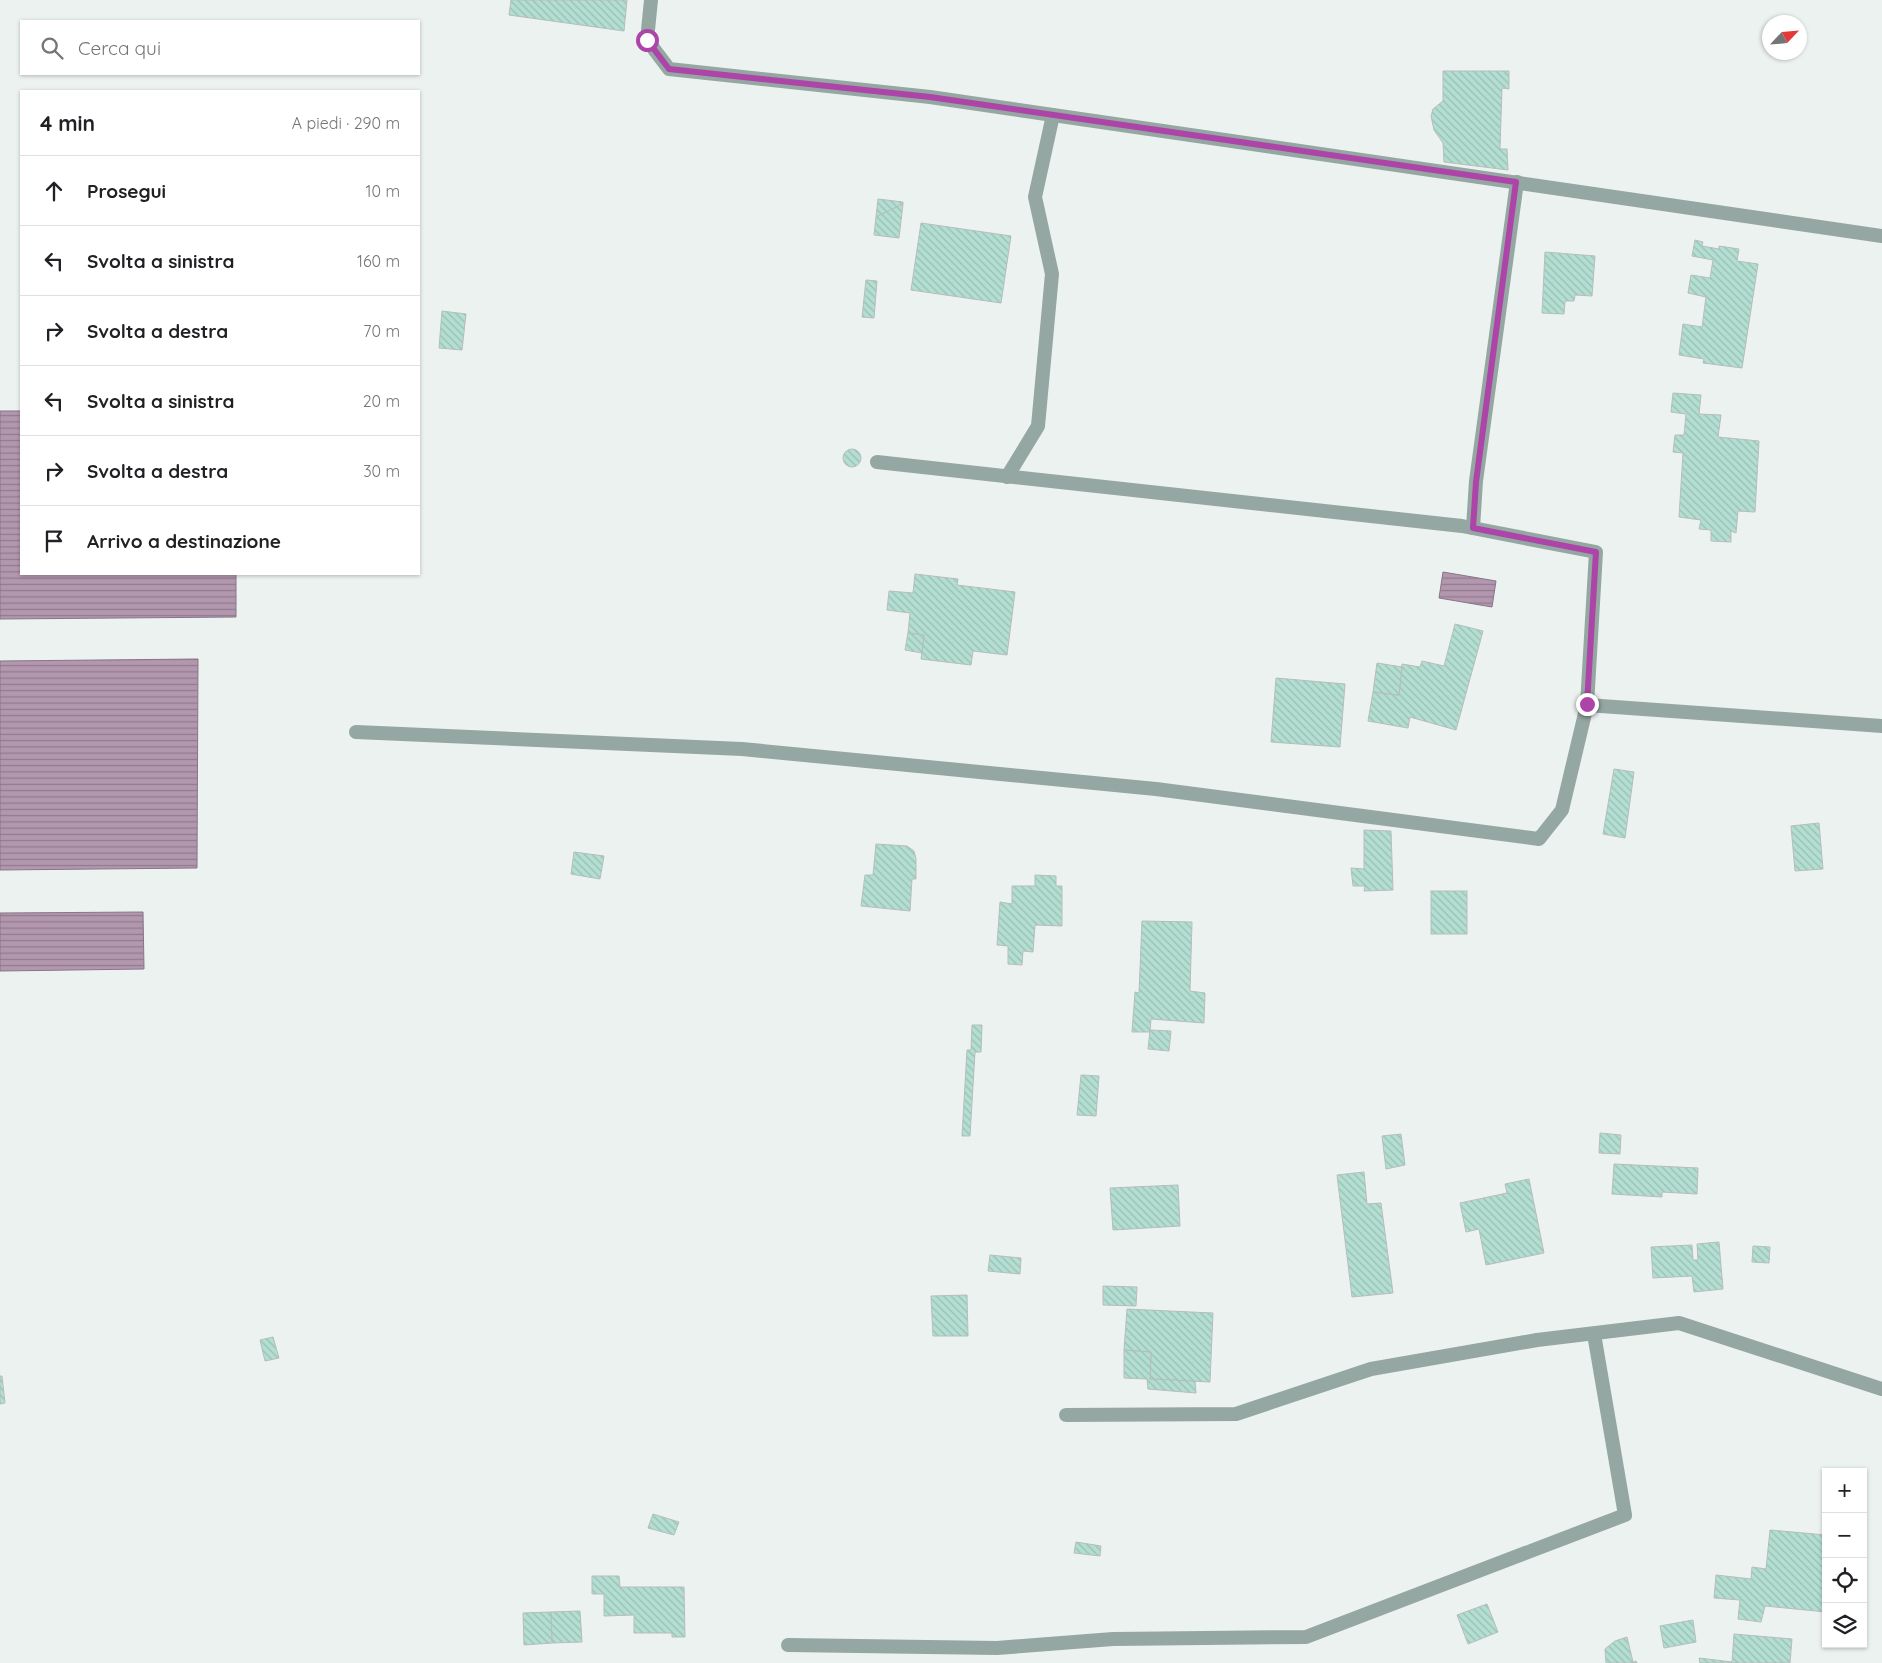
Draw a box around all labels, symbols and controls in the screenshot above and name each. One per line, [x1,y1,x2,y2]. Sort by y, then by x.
north arrow [1762,15,1807,60]
search box [20,20,420,75]
route start [636,29,659,52]
icon: search [38,34,66,62]
text: Cerca qui [78,36,161,60]
text: 4 min [40,110,95,136]
text: A piedi · 290 m [292,113,400,133]
icon: ahead [40,177,68,205]
text: Prosegui [87,179,166,203]
text: 10 m [366,181,400,201]
icon: left [40,247,68,275]
text: Svolta a sinistra [87,249,234,273]
text: 160 m [357,251,400,271]
icon: right [40,317,68,345]
text: Svolta a destra [87,319,228,343]
text: 70 m [363,321,400,341]
icon: left [40,387,68,415]
text: Svolta a sinistra [87,389,234,413]
text: 20 m [363,391,400,411]
icon: right [40,457,68,485]
text: Svolta a destra [87,459,228,483]
text: 30 m [363,461,400,481]
icon: arrive [40,527,68,555]
text: Arrivo a destinazione [87,529,281,553]
route end [1576,693,1599,716]
map controls [1822,1468,1867,1648]
button: + [1822,1468,1867,1513]
button: − [1822,1513,1867,1558]
button: locate [1822,1558,1867,1603]
button: layers [1822,1603,1867,1648]

